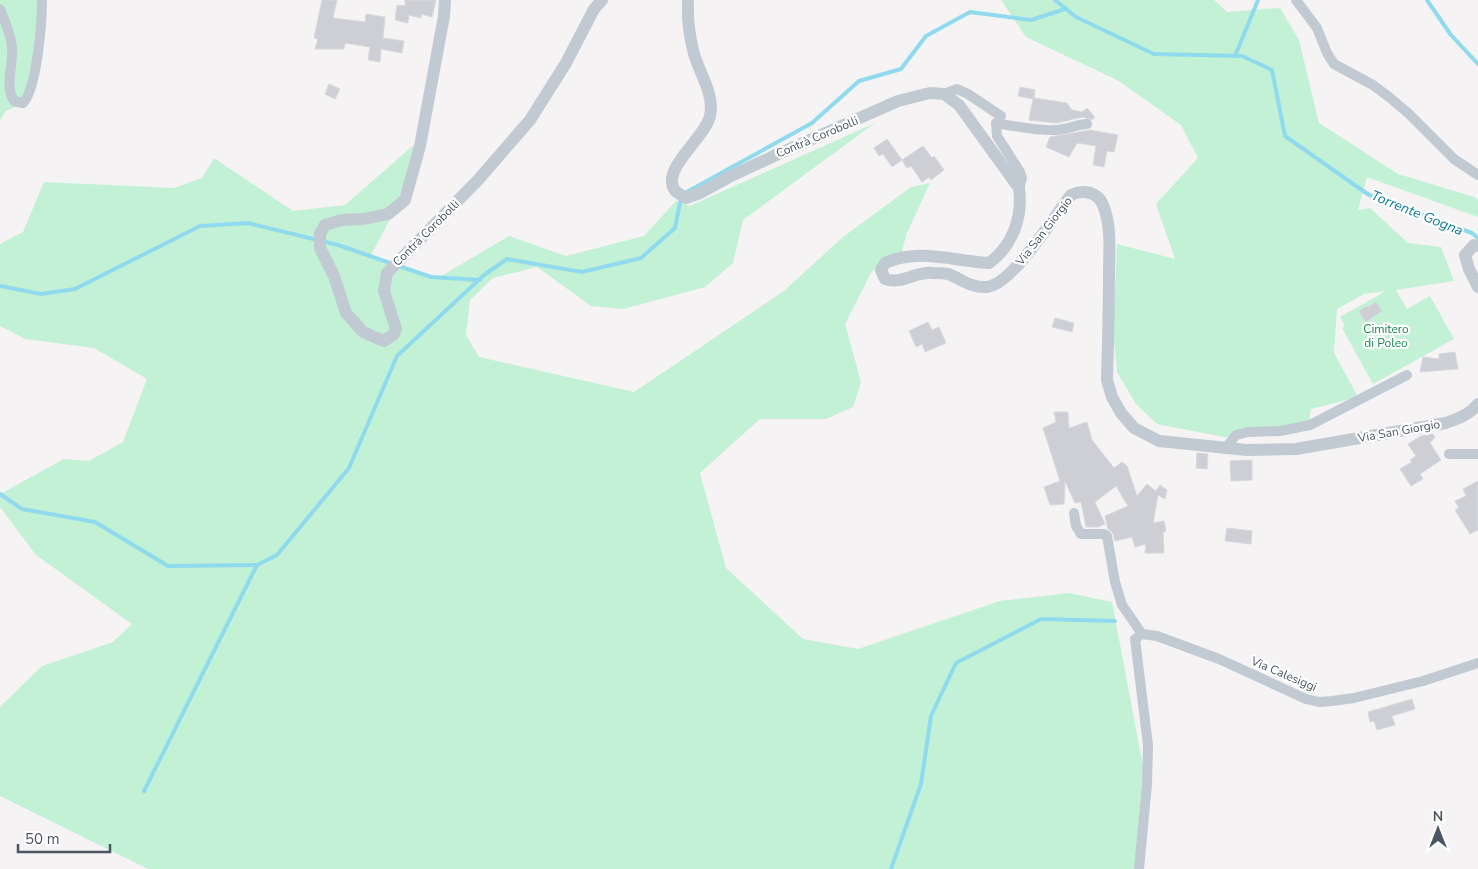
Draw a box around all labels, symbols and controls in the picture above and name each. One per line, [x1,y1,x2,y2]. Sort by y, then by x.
street label: Contrà Corobolli [773,112,861,162]
water label: Torrente Gogna [1368,186,1466,240]
street label: Via San Giorgio [1012,193,1076,269]
street label: Contrà Corobolli [389,196,463,270]
park label: Cimitero di Poleo [1363,321,1409,351]
street label: Via San Giorgio [1356,416,1442,446]
street label: Via Calesiggi [1248,653,1319,695]
north arrow [1413,804,1463,854]
text: N [1433,807,1443,826]
scale bar [18,822,110,854]
text: 50 m [25,829,60,849]

